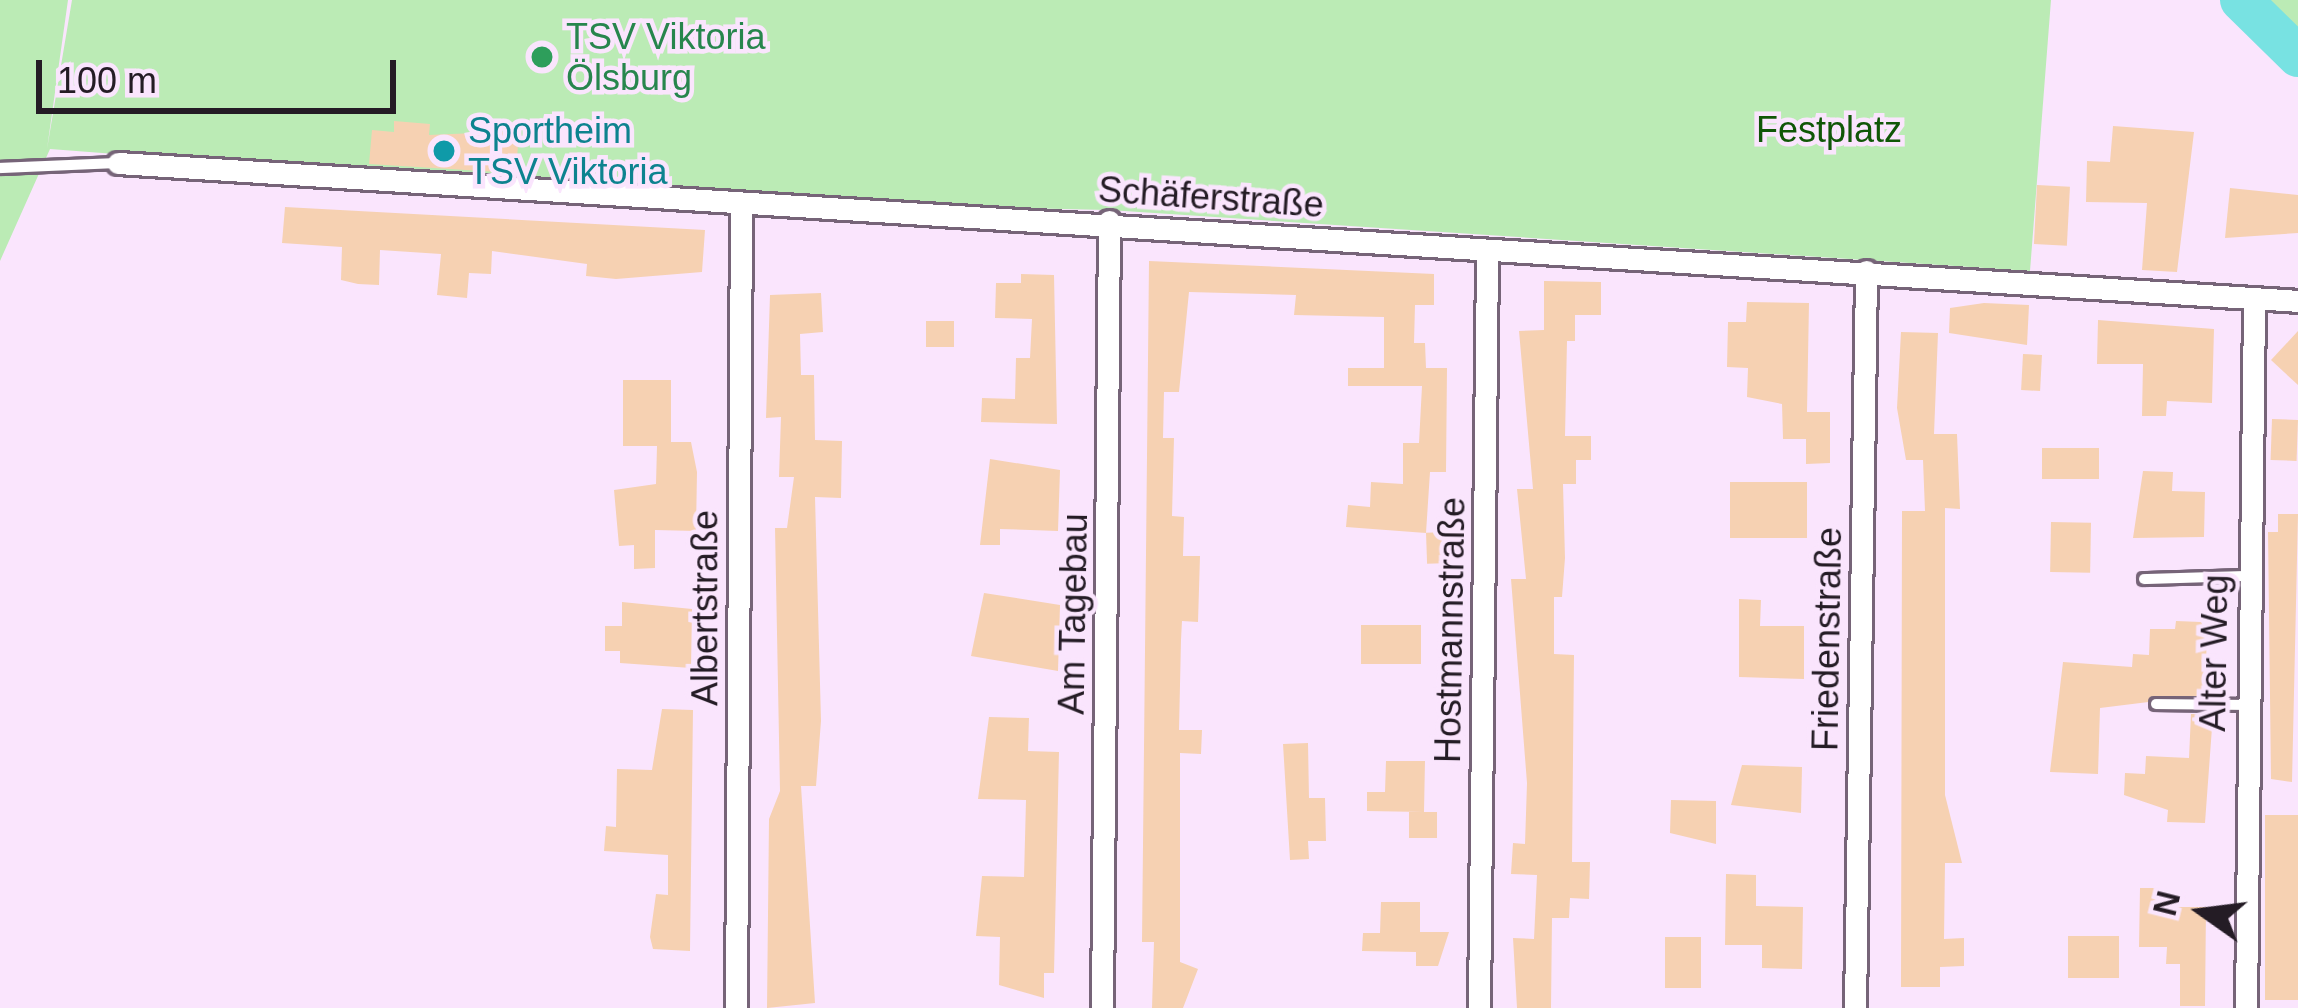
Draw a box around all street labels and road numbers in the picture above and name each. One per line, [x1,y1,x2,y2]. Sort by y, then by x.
street label: Schäferstraße [1097,168,1325,226]
street label: Hostmannstraße [1426,497,1474,763]
street label: Albertstraße [683,510,727,706]
street label: Am Tagebau [1050,513,1096,715]
street label: Friedenstraße [1803,527,1851,751]
street label: Alter Weg [2191,574,2237,732]

